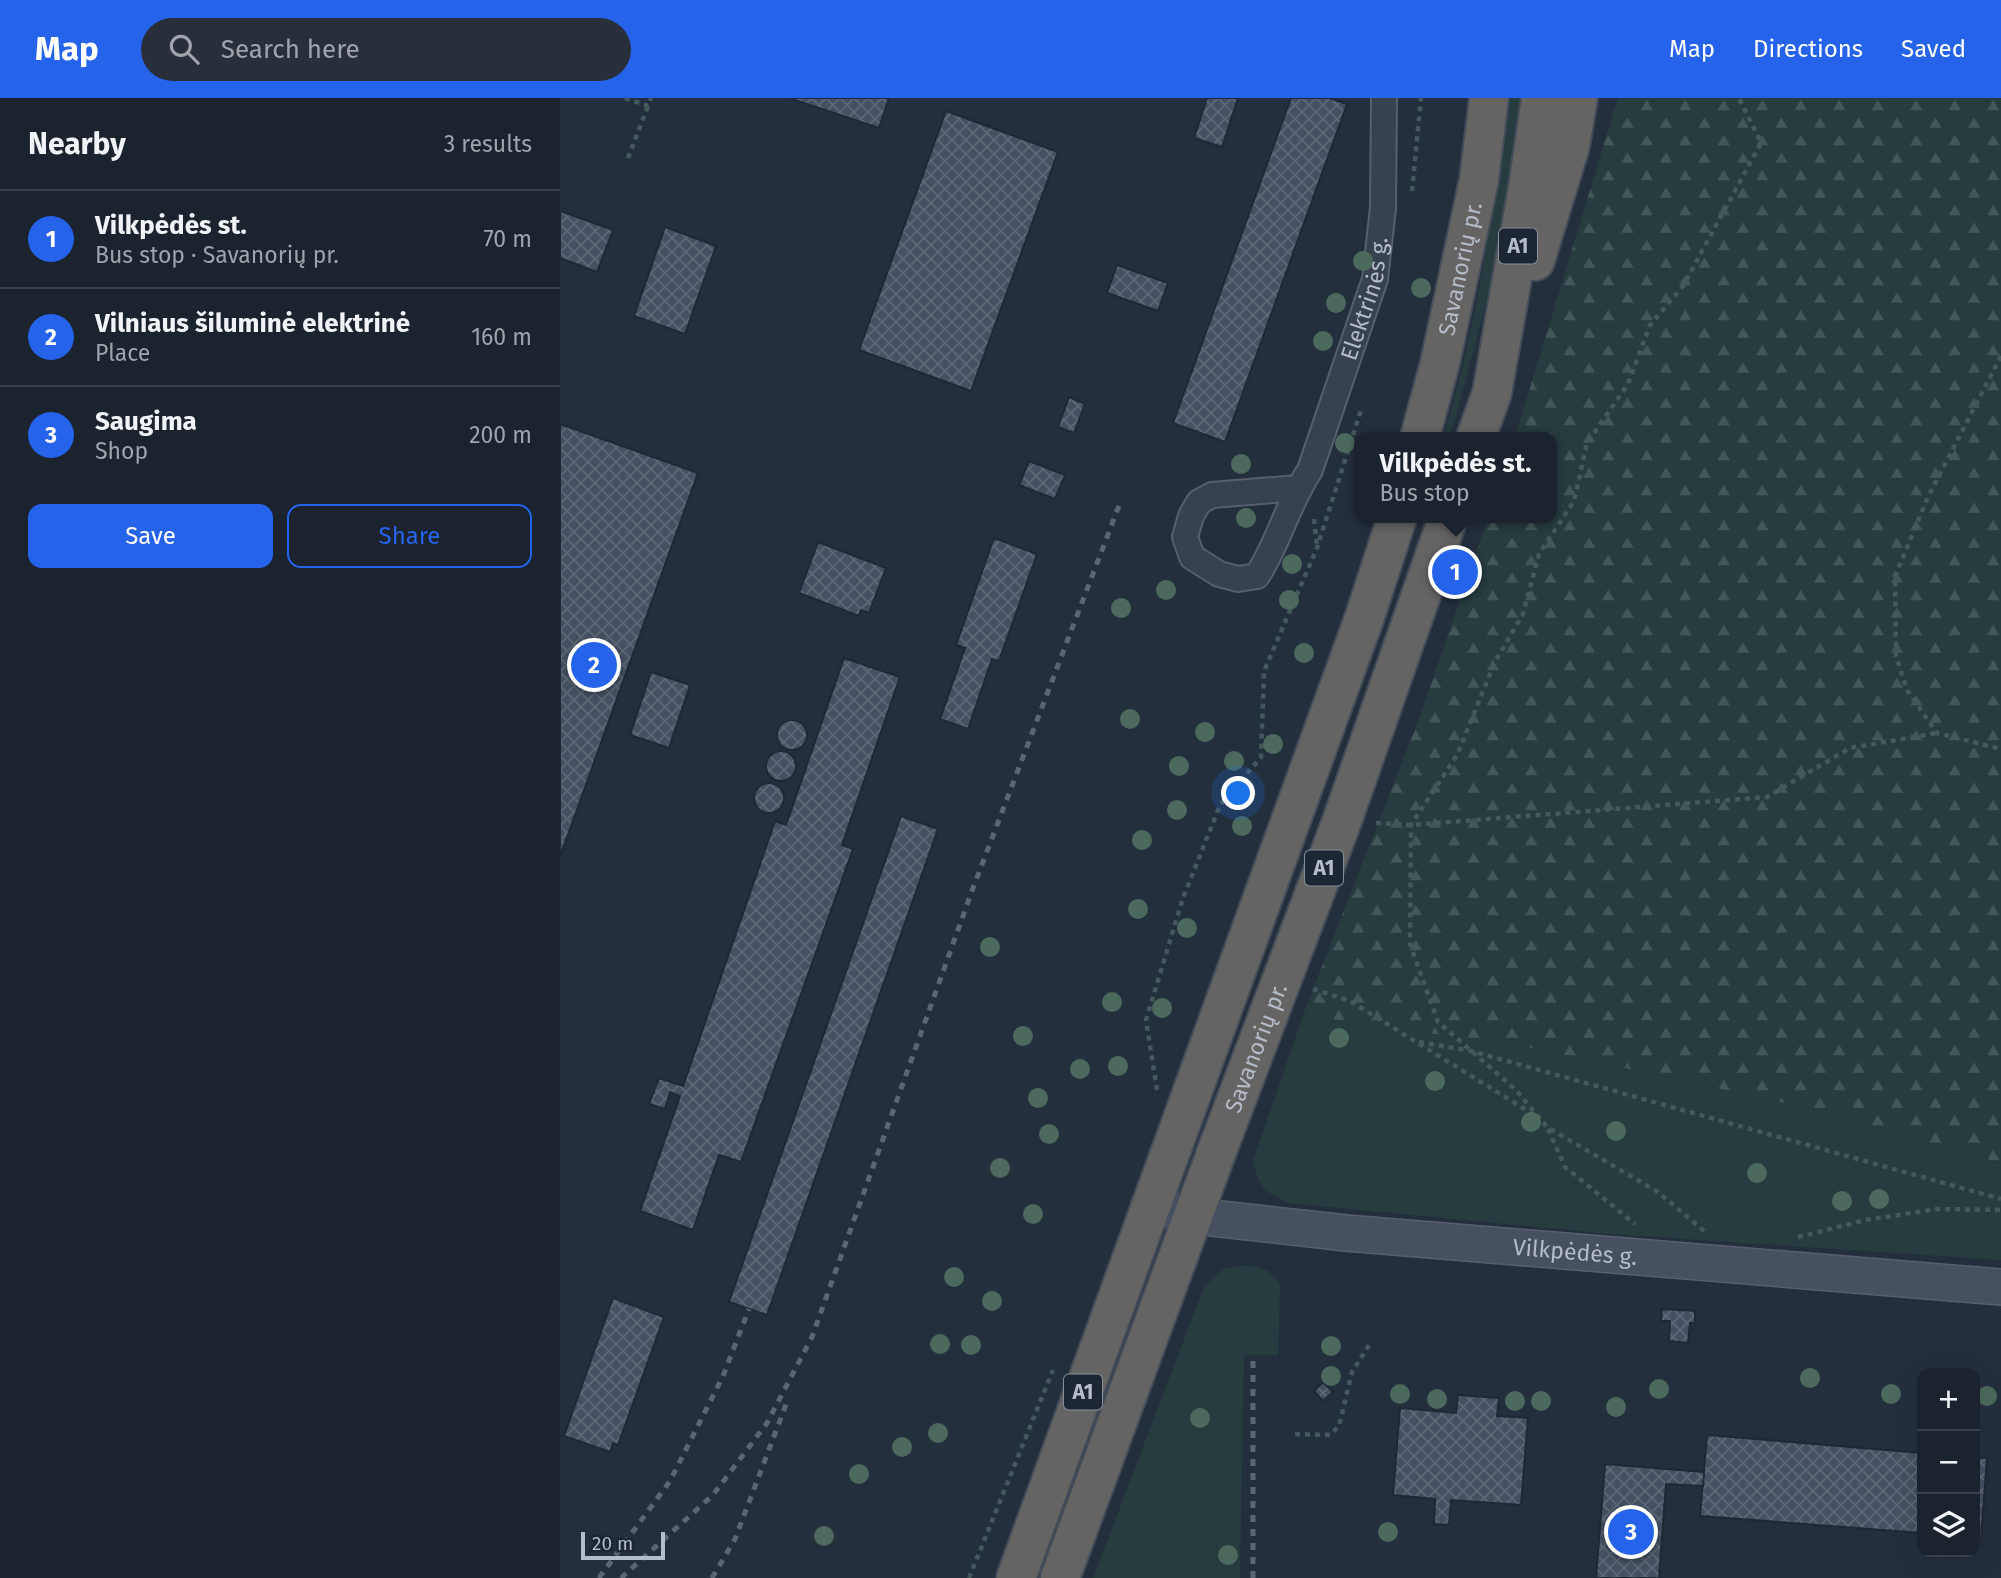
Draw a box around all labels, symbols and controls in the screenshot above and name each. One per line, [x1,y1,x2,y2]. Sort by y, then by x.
search box [141,18,631,81]
text: Map [35,29,99,69]
icon: search [165,30,203,68]
text: Search here [221,34,360,65]
text: Map [1669,35,1715,63]
text: Directions [1753,35,1863,63]
text: Saved [1901,35,1966,63]
text: Nearby [28,126,126,162]
text: 3 results [444,130,532,158]
street label: Savanorių pr. [1432,199,1488,338]
text: Vilkpėdės st. [95,210,247,241]
text: 1 [46,225,56,253]
text: 70 m [483,225,532,253]
road number: A1 [1499,228,1537,264]
street label: Elektrinės g. [1334,236,1394,364]
text: Bus stop · Savanorių pr. [95,241,339,269]
text: Vilniaus šiluminė elektrinė [95,308,410,339]
text: 2 [45,323,57,351]
text: 160 m [471,323,532,351]
text: Place [95,339,150,367]
text: Saugima [95,406,197,437]
text: 3 [45,421,57,449]
text: 200 m [469,421,532,449]
popup [1354,432,1557,523]
text: Shop [95,437,148,465]
text: Vilkpėdės st. [1380,448,1531,479]
text: Bus stop [1380,479,1470,507]
button: Save [28,504,273,568]
button: Share [287,504,532,568]
pin: 1 [1432,546,1478,598]
pin: 2 [571,639,617,691]
your location [1221,776,1255,810]
road number: A1 [1305,850,1343,886]
street label: Savanorių pr. [1219,979,1293,1117]
street label: Vilkpėdės g. [1512,1233,1638,1271]
map controls [1917,1368,1980,1557]
button: + [1917,1368,1980,1431]
road number: A1 [1064,1374,1102,1410]
button: − [1917,1431,1980,1494]
button: layers [1917,1494,1980,1557]
pin: 3 [1608,1506,1654,1558]
scale bar [581,1529,665,1561]
text: 20 m [592,1532,633,1555]

